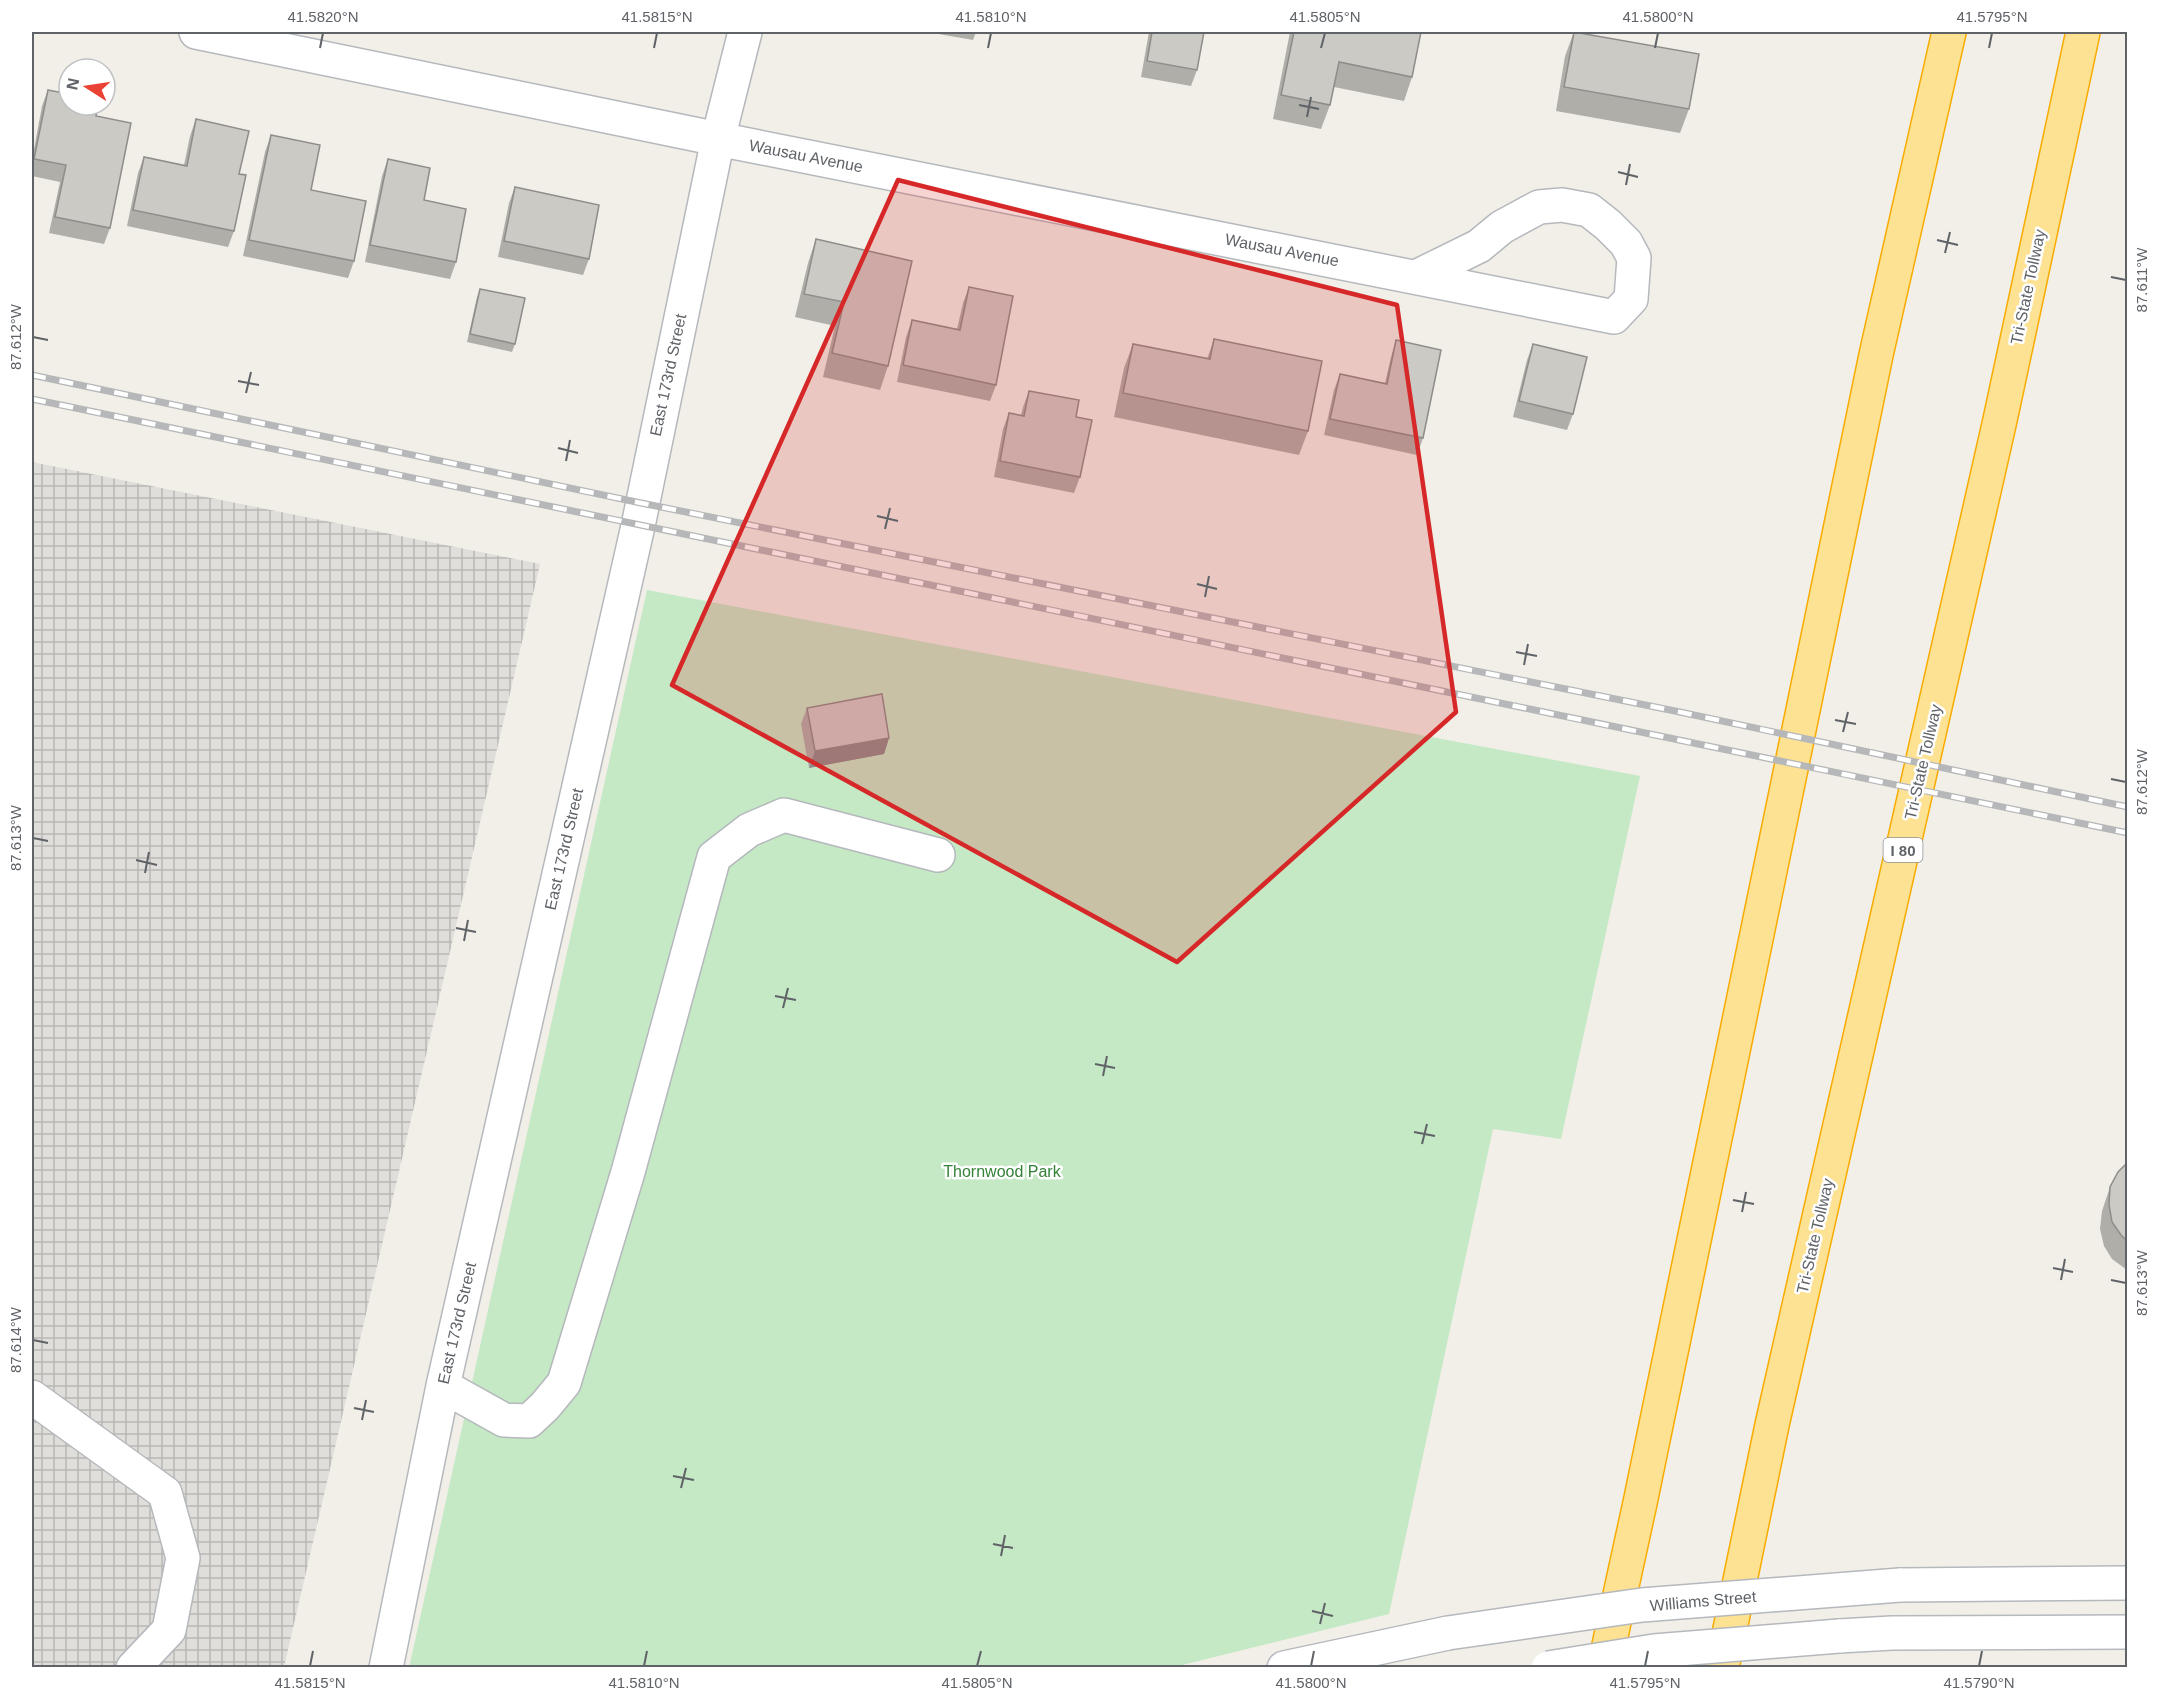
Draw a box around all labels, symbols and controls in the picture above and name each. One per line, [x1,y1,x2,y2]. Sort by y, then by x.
text: 41.5820°N [287,8,359,25]
text: 41.5815°N [621,8,693,25]
text: 41.5810°N [955,8,1027,25]
text: 41.5805°N [1289,8,1361,25]
text: 41.5800°N [1622,8,1694,25]
text: 41.5795°N [1956,8,2028,25]
north arrow [57,57,117,117]
text: N [63,77,82,91]
street label: Wausau Avenue [748,137,864,175]
street label: Tri-State Tollway [2007,228,2049,346]
street label: Wausau Avenue [1224,231,1340,269]
text: 87.611°W [2133,247,2150,312]
text: 87.612°W [7,303,24,370]
street label: East 173rd Street [647,312,689,438]
street label: Tri-State Tollway [1902,703,1944,821]
text: 87.612°W [2133,748,2150,815]
street label: East 173rd Street [542,786,586,912]
text: 87.613°W [7,804,24,871]
road number: I 80 [1884,838,1922,862]
park label: Thornwood Park [943,1163,1062,1180]
street label: Tri-State Tollway [1794,1177,1836,1295]
text: 87.613°W [2133,1249,2150,1316]
street label: East 173rd Street [435,1260,479,1386]
text: 87.614°W [7,1306,24,1373]
street label: Williams Street [1649,1588,1757,1614]
text: 41.5815°N [274,1674,346,1691]
text: 41.5810°N [608,1674,680,1691]
text: 41.5805°N [941,1674,1013,1691]
text: 41.5800°N [1275,1674,1347,1691]
text: 41.5795°N [1609,1674,1681,1691]
text: 41.5790°N [1943,1674,2015,1691]

